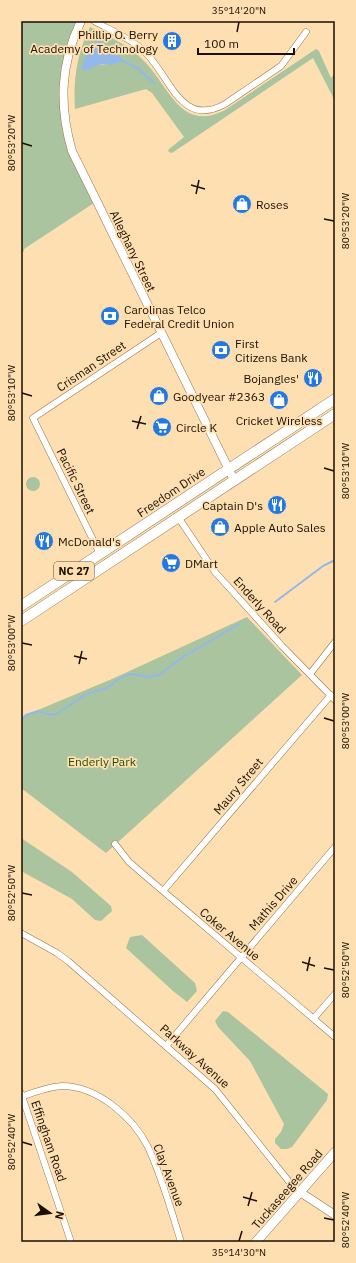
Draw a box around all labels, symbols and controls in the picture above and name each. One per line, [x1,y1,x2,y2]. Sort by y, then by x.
text: 35°14'20"N [212,4,266,17]
place label: Phillip O. Berry Academy of Technology [30,27,158,56]
building icon: Phillip O. Berry Academy of Technology [161,30,183,52]
scale bar [198,30,294,56]
text: 100 m [204,36,239,51]
text: 80°53'20"W [5,115,18,171]
shop icon: Roses [231,193,253,215]
text: 80°53'20"W [339,193,352,249]
place label: Roses [256,197,289,212]
street label: Alleghany Street [107,208,159,294]
place label: Carolinas Telco Federal Credit Union [124,302,234,331]
bank icon: Carolinas Telco Federal Credit Union [99,305,121,327]
place label: First Citizens Bank [235,336,308,365]
street label: Crisman Street [54,337,128,395]
bank icon: First Citizens Bank [210,339,232,361]
text: 80°53'10"W [5,365,18,421]
restaurant icon: Bojangles' [302,367,324,389]
place label: Bojangles' [243,371,299,386]
shop icon: Goodyear #2363 [148,385,170,407]
place label: Goodyear #2363 [173,389,265,404]
shop icon: Cricket Wireless [268,389,290,411]
place label: Cricket Wireless [236,413,323,428]
supermarket icon: Circle K [151,416,173,438]
place label: Circle K [176,420,218,435]
text: 80°53'10"W [339,443,352,499]
street label: Pacific Street [54,446,98,516]
street label: Freedom Drive [134,464,208,520]
restaurant icon: Captain D's [266,494,288,516]
place label: Captain D's [202,498,263,513]
shop icon: Apple Auto Sales [209,516,231,538]
place label: Apple Auto Sales [234,520,326,535]
restaurant icon: McDonald's [33,530,55,552]
place label: McDonald's [58,534,121,549]
supermarket icon: DMart [160,552,182,574]
place label: DMart [185,556,218,571]
road number: NC 27 [54,562,94,580]
street label: Enderly Road [231,573,289,637]
text: 80°53'00"W [5,615,18,671]
text: 80°53'00"W [339,693,352,749]
park label: Enderly Park [68,754,137,769]
street label: Maury Street [210,755,266,817]
text: 80°52'50"W [5,865,18,921]
street label: Mathis Drive [245,873,301,933]
street label: Coker Avenue [197,904,264,964]
text: 80°52'50"W [339,942,352,998]
street label: Parkway Avenue [157,1021,233,1091]
street label: Effingham Road [28,1098,70,1184]
text: 80°52'40"W [5,1114,18,1170]
street label: Clay Avenue [150,1142,188,1209]
street label: Tuckaseegee Road [248,1146,326,1232]
text: 80°52'40"W [339,1192,352,1248]
north arrow [30,1193,70,1233]
text: N [52,1210,67,1221]
text: 35°14'30"N [212,1246,266,1259]

